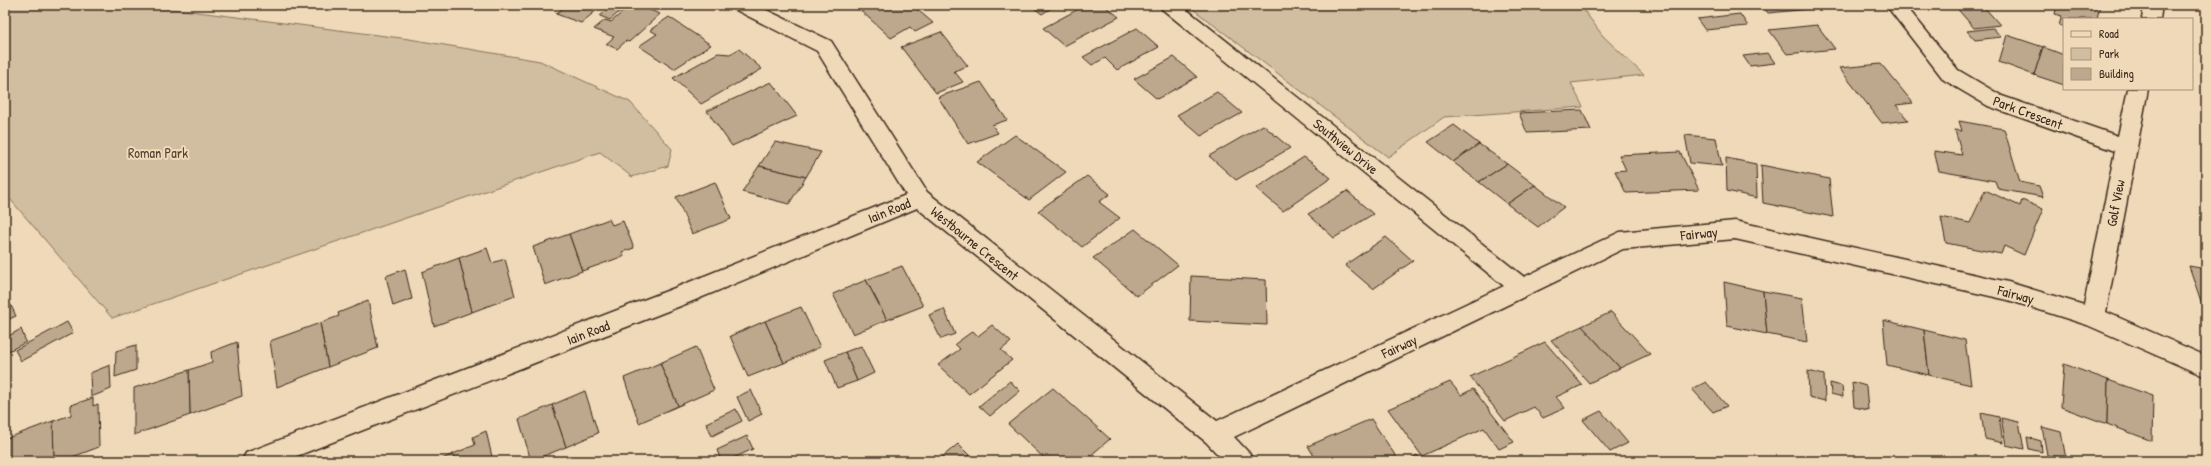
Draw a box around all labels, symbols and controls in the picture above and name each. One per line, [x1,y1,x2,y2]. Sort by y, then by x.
legend [2063,18,2193,90]
text: Road [2099,25,2119,42]
text: Park [2099,45,2119,62]
text: Building [2099,65,2134,82]
street label: Park Crescent [1991,91,2066,133]
street label: Southview Drive [1309,114,1383,178]
park label: Roman Park [128,143,188,162]
street label: Golf View [2101,177,2129,228]
street label: Iain Road [865,193,914,227]
street label: Westbourne Crescent [927,202,1023,285]
street label: Fairway [1679,222,1719,245]
street label: Fairway [1994,280,2036,309]
street label: Iain Road [564,315,613,349]
street label: Fairway [1377,330,1420,364]

